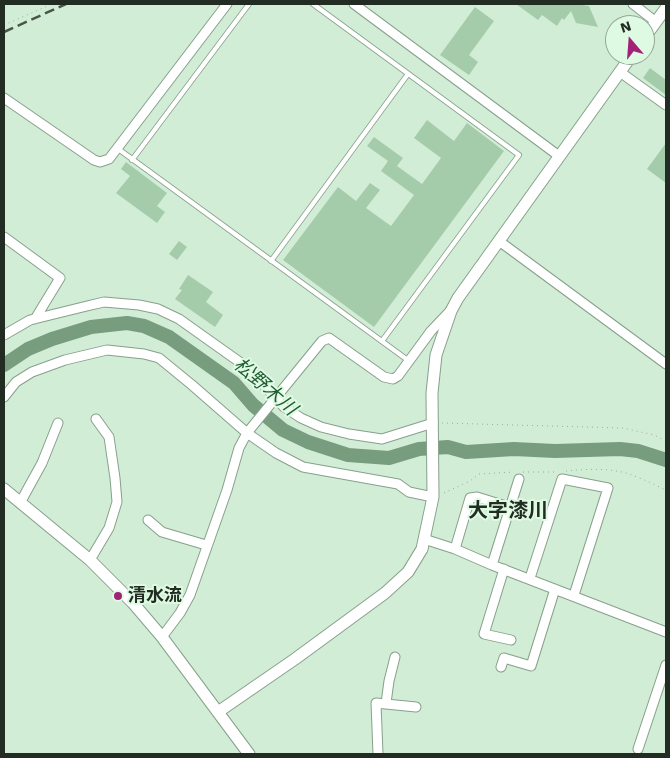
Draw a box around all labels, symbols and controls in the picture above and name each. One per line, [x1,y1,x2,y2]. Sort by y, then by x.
north arrow [605,15,655,65]
text: N [618,17,633,36]
water label: 松野木川 [229,353,301,421]
district label: 大字漆川 [468,499,548,523]
place label: 清水流 [128,585,182,607]
marker: 清水流 [112,590,124,602]

